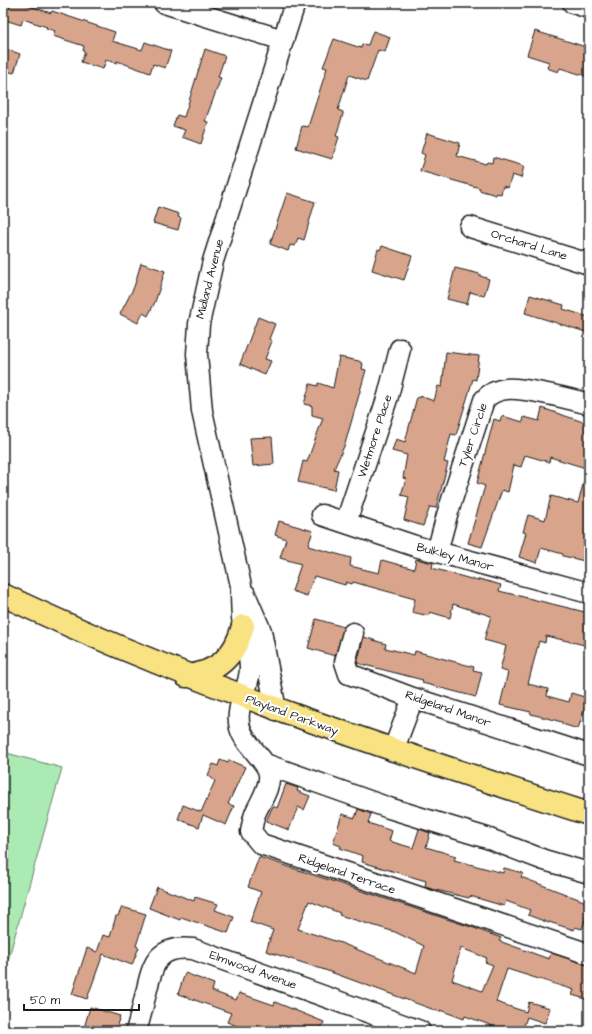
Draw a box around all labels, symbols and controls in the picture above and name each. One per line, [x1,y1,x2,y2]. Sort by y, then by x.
street label: Orchard Lane [489,225,570,265]
street label: Midland Avenue [192,237,228,321]
street label: Wetmore Place [354,392,397,480]
street label: Tyler Circle [454,400,493,470]
street label: Bulkley Manor [414,539,496,577]
street label: Ridgeland Manor [403,686,493,733]
street label: Playland Parkway [243,690,341,741]
street label: Ridgeland Terrace [296,849,398,900]
street label: Elmwood Avenue [207,946,299,994]
scale bar [24,986,139,1012]
text: 50 m [30,992,61,1009]

